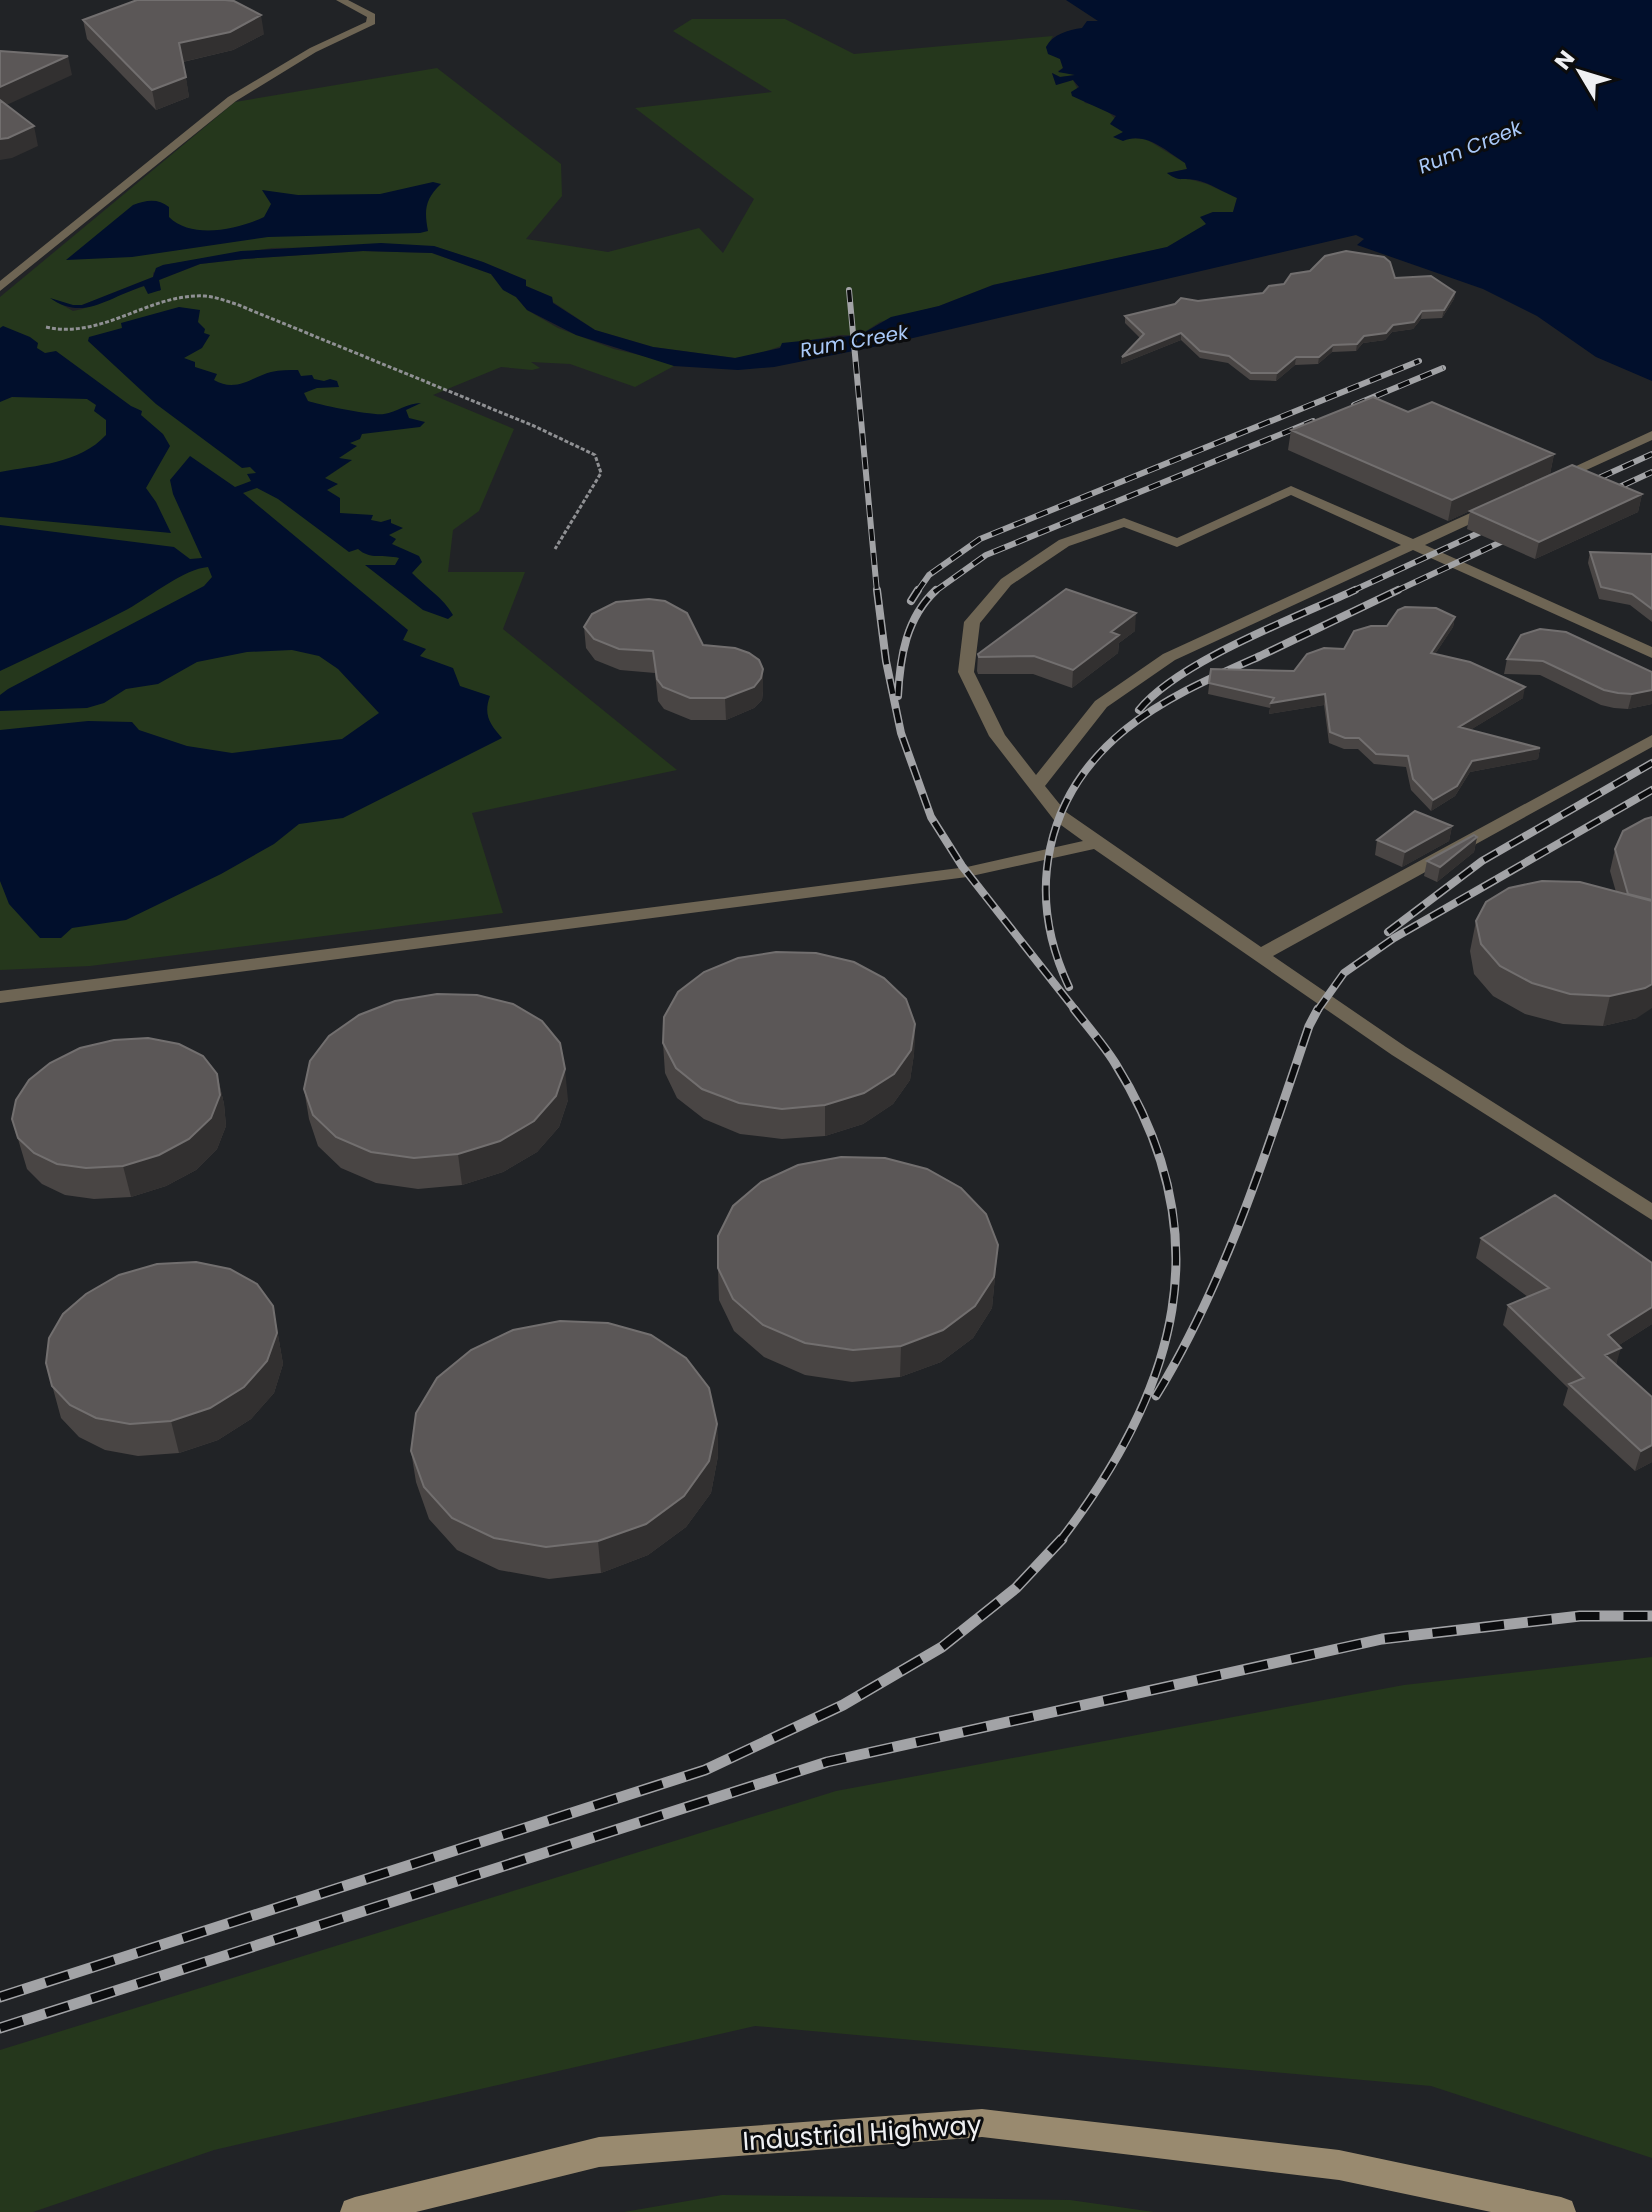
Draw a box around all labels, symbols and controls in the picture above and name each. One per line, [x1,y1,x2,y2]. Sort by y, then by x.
north arrow [1540,32,1620,112]
text: N [1547,44,1582,76]
water label: Rum Creek [1414,113,1528,180]
water label: Rum Creek [798,317,912,364]
street label: Industrial Highway [741,2107,983,2159]

